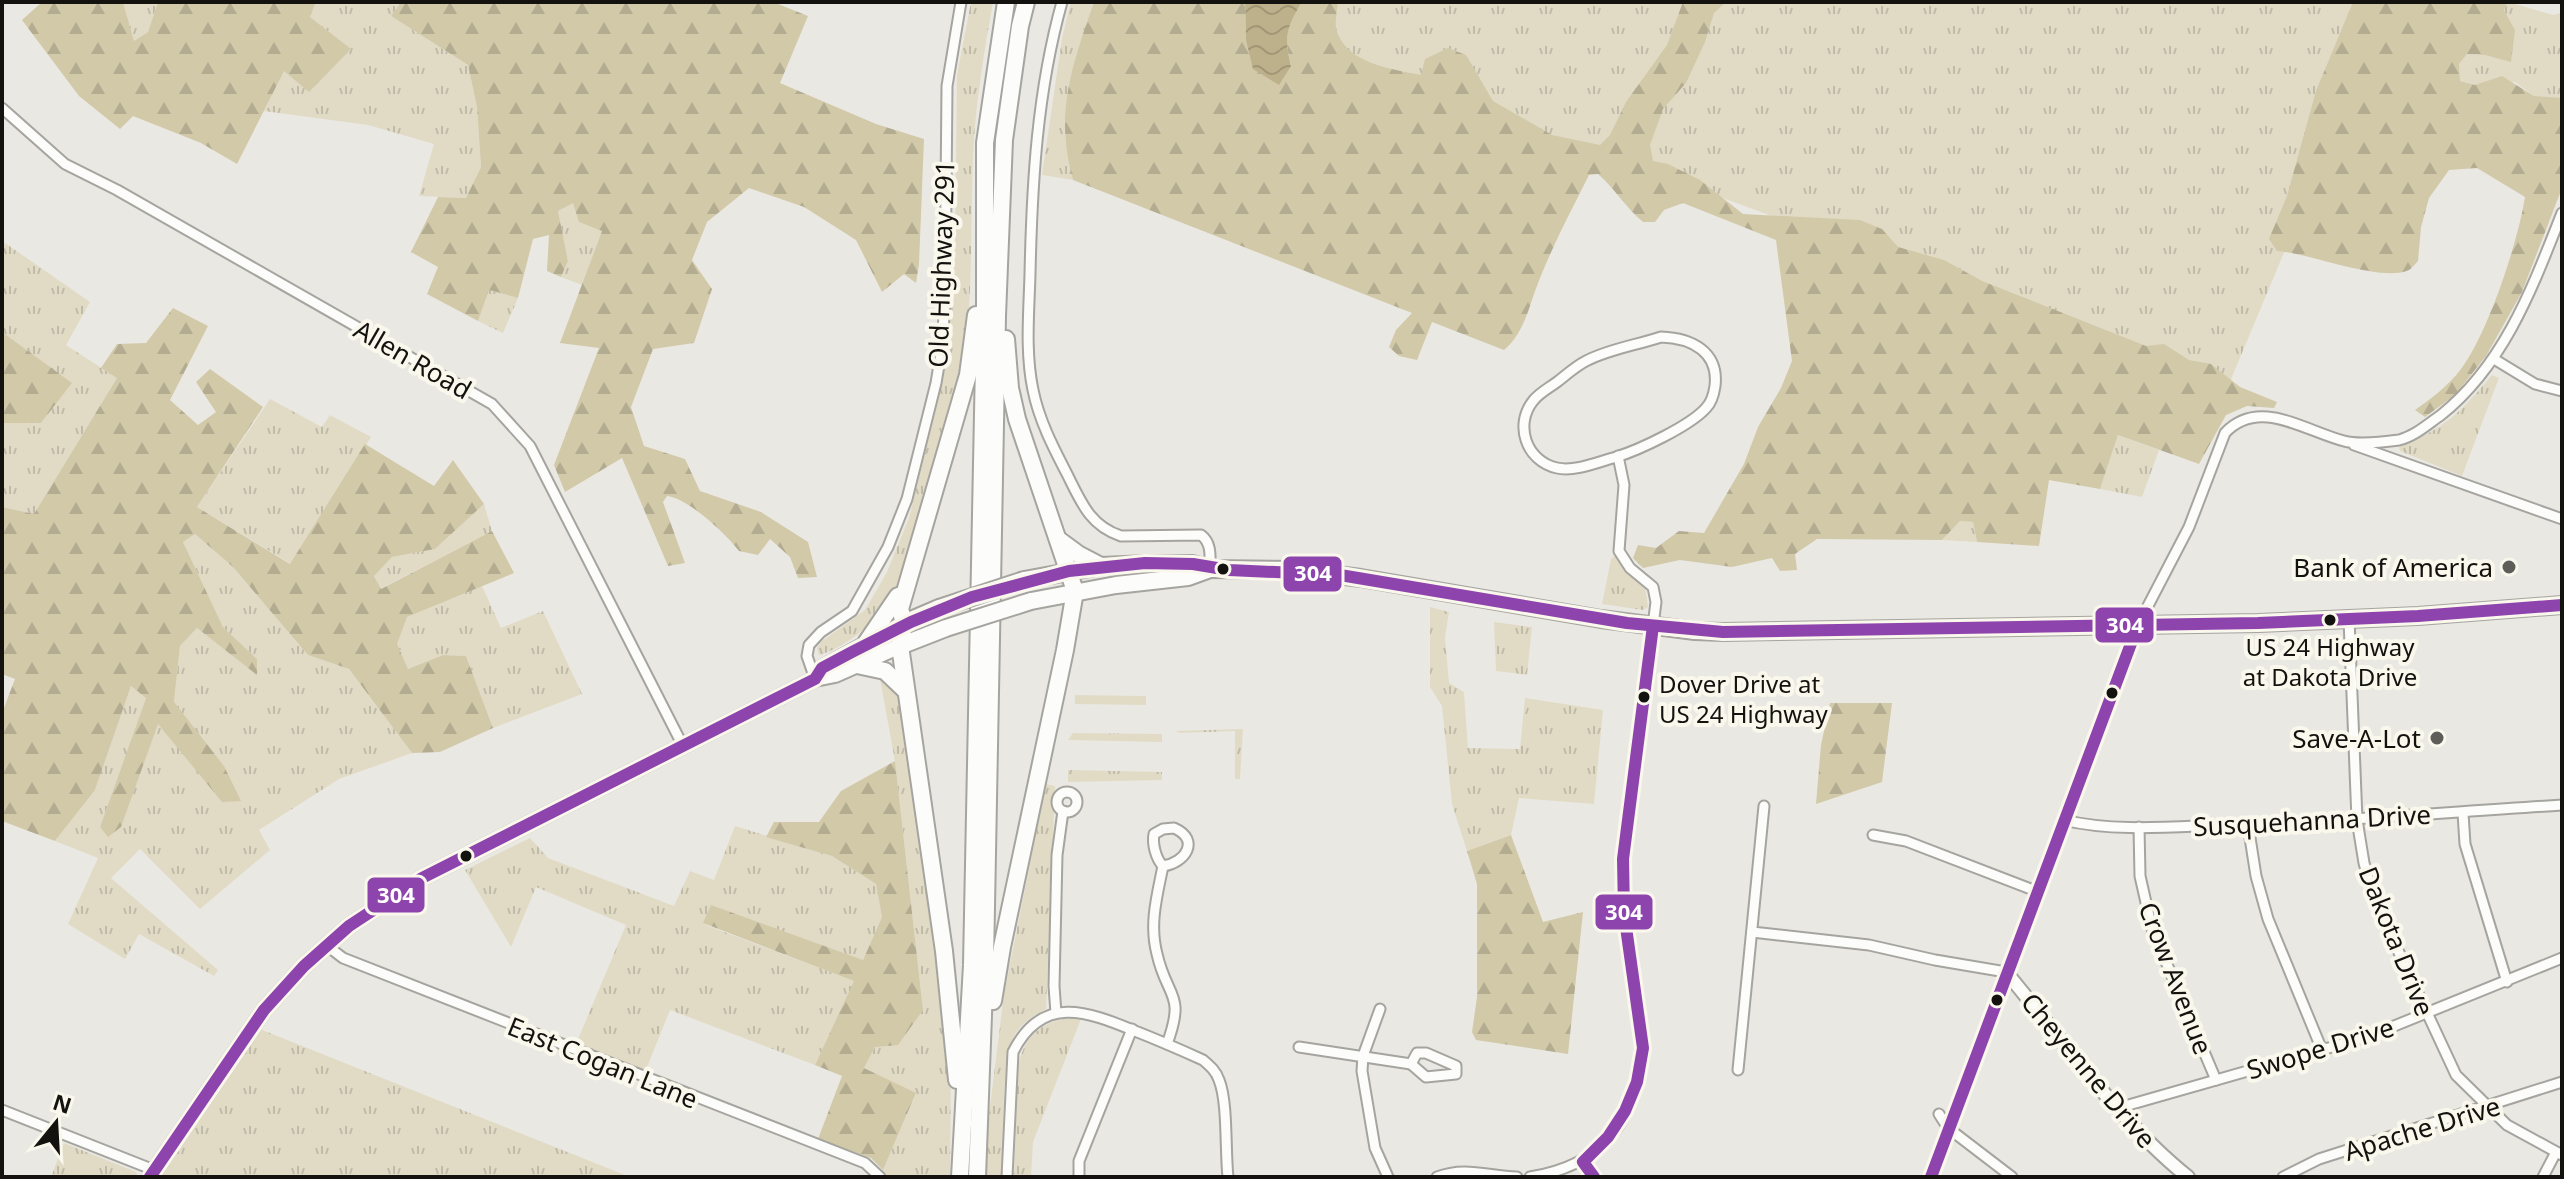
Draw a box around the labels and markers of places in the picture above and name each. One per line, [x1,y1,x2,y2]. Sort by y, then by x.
place label: Bank of America [2293,549,2493,585]
marker: Bank of America [2500,558,2518,576]
unlabelled marker [1215,561,1231,577]
marker: US 24 Highway at Dakota Drive [2322,612,2338,628]
place label: US 24 Highway at Dakota Drive [2243,630,2417,693]
place label: Dover Drive at US 24 Highway [1659,667,1829,730]
unlabelled marker [2104,685,2120,701]
marker: Dover Drive at US 24 Highway [1636,689,1652,705]
place label: Save-A-Lot [2292,720,2421,756]
marker: Save-A-Lot [2428,729,2446,747]
unlabelled marker [458,848,474,864]
unlabelled marker [1989,992,2005,1008]

